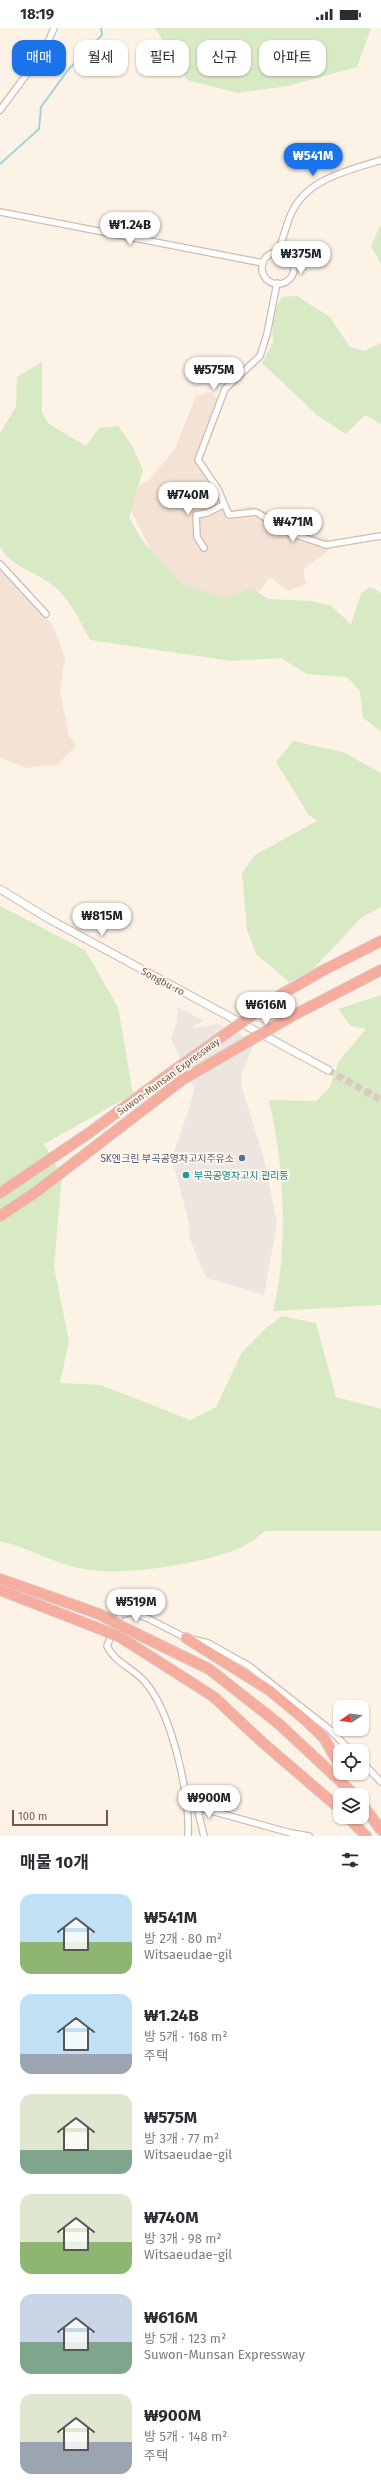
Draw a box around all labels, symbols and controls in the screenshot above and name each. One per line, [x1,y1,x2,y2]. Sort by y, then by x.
text: 18:19 [20,5,54,23]
chip: 매매 [12,40,66,76]
chip: 월세 [74,40,128,76]
chip: 필터 [136,40,189,76]
chip: 신규 [197,40,251,76]
chip: 아파트 [259,40,326,76]
pin: ₩541M [285,143,341,177]
text: ₩541M [293,148,333,163]
pin: ₩1.24B [97,212,163,246]
text: ₩1.24B [109,217,151,232]
pin: ₩375M [273,241,329,275]
text: ₩375M [281,246,321,261]
pin: ₩575M [186,357,242,391]
text: ₩575M [194,362,234,377]
pin: ₩740M [160,482,216,516]
text: ₩740M [167,487,209,502]
pin: ₩471M [265,509,321,543]
text: ₩471M [273,514,313,529]
pin: ₩815M [74,903,130,937]
text: ₩815M [81,908,123,923]
street label: Songbu-ro [139,965,186,998]
pin: ₩616M [238,992,294,1026]
text: ₩616M [245,997,287,1012]
street label: Suwon-Munsan Expressway [115,1036,222,1118]
place label: SK엔크린 부곡공영차고지주유소 [100,1153,234,1165]
marker: SK엔크린 부곡공영차고지주유소 [237,1153,247,1163]
marker: 부곡공영차고지 관리동 [181,1170,191,1180]
place label: 부곡공영차고지 관리동 [194,1170,289,1182]
pin: ₩519M [108,1589,164,1623]
text: ₩519M [116,1594,156,1609]
north arrow [333,1700,369,1736]
map controls [333,1700,369,1824]
button: locate [333,1744,369,1780]
pin: ₩900M [181,1785,237,1819]
button: layers [333,1788,369,1824]
text: ₩900M [187,1790,231,1805]
scale bar [12,1808,108,1827]
text: 100 m [18,1810,47,1823]
icon: filters [339,1849,361,1871]
text: 매물 10개 [20,1852,89,1873]
text: ₩541M [144,1907,197,1928]
icon: home [52,1910,100,1958]
text: 방 2개 · 80 m² [144,1931,222,1946]
text: Witsaeudae-gil [144,1947,232,1962]
text: ₩1.24B [144,2005,199,2026]
icon: home [52,2010,100,2058]
text: 방 5개 · 168 m² [144,2029,227,2044]
text: 주택 [144,2048,168,2063]
text: ₩575M [144,2107,197,2128]
icon: home [52,2110,100,2158]
text: 방 3개 · 77 m² [144,2131,219,2146]
text: Witsaeudae-gil [144,2147,232,2162]
text: ₩740M [144,2207,199,2228]
icon: home [52,2210,100,2258]
text: 방 3개 · 98 m² [144,2231,222,2246]
text: Witsaeudae-gil [144,2247,232,2262]
text: ₩616M [144,2307,198,2328]
icon: home [52,2310,100,2358]
text: 방 5개 · 123 m² [144,2331,226,2346]
text: Suwon-Munsan Expressway [144,2347,305,2362]
text: ₩900M [144,2405,201,2426]
icon: home [52,2410,100,2458]
text: 방 5개 · 148 m² [144,2429,227,2444]
text: 주택 [144,2448,168,2463]

